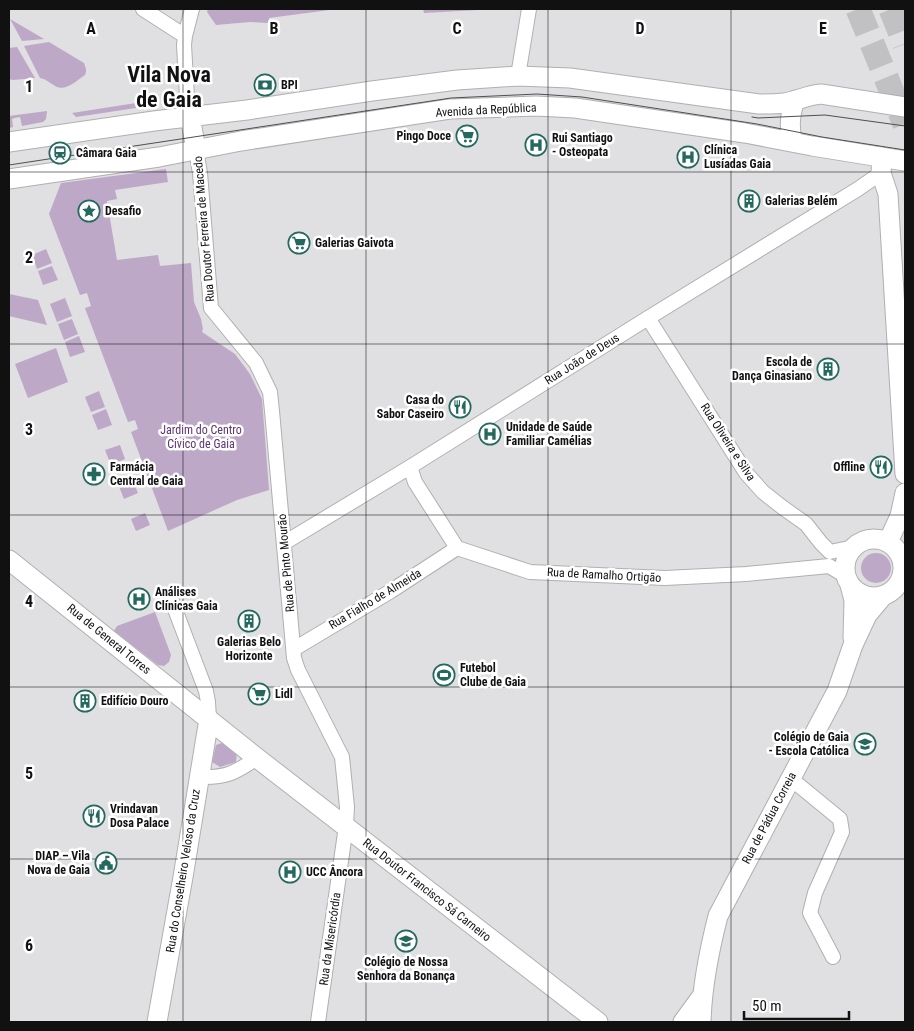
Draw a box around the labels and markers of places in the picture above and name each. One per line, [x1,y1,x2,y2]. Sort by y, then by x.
bank icon: BPI [253,73,277,97]
place label: BPI [281,78,298,92]
supermarket icon: Pingo Doce [455,124,479,148]
place label: Pingo Doce [396,129,451,143]
place label: Rui Santiago - Osteopata [552,131,613,159]
hospital icon: Rui Santiago - Osteopata [524,133,548,157]
station icon: Câmara Gaia [48,141,72,165]
place label: Clínica Lusíadas Gaia [704,143,771,171]
hospital icon: Clínica Lusíadas Gaia [676,145,700,169]
place label: Câmara Gaia [76,146,137,160]
building icon: Galerias Belém [737,189,761,213]
place label: Galerias Belém [765,194,838,208]
place icon: Desafio [77,199,101,223]
place label: Desafio [105,204,141,218]
supermarket icon: Galerias Gaivota [287,231,311,255]
place label: Galerias Gaivota [315,236,394,250]
place label: Escola de Dança Ginasiano [732,355,812,383]
building icon: Escola de Dança Ginasiano [816,357,840,381]
place label: Casa do Sabor Caseiro [377,393,444,421]
restaurant icon: Casa do Sabor Caseiro [448,395,472,419]
place label: Unidade de Saúde Familiar Camélias [506,420,592,448]
hospital icon: Unidade de Saúde Familiar Camélias [478,422,502,446]
restaurant icon: Offline [869,455,893,479]
place label: Farmácia Central de Gaia [110,460,184,488]
place label: Offline [833,460,865,474]
pharmacy icon: Farmácia Central de Gaia [82,462,106,486]
place label: Análises Clínicas Gaia [155,585,218,613]
hospital icon: Análises Clínicas Gaia [127,587,151,611]
building icon: Galerias Belo Horizonte [237,609,261,633]
place label: Galerias Belo Horizonte [217,635,281,663]
place label: Futebol Clube de Gaia [460,661,526,689]
sports icon: Futebol Clube de Gaia [432,663,456,687]
supermarket icon: Lidl [247,682,271,706]
place label: Lidl [275,687,293,701]
building icon: Edifício Douro [73,689,97,713]
place label: Edifício Douro [101,694,169,708]
place label: Colégio de Gaia - Escola Católica [768,730,849,758]
school or university icon: Colégio de Gaia - Escola Católica [853,732,877,756]
place label: Vrindavan Dosa Palace [110,802,169,830]
restaurant icon: Vrindavan Dosa Palace [82,804,106,828]
place label: DIAP – Vila Nova de Gaia [27,849,90,877]
public building icon: DIAP – Vila Nova de Gaia [94,851,118,875]
hospital icon: UCC Âncora [278,860,302,884]
place label: UCC Âncora [306,864,363,879]
school or university icon: Colégio de Nossa Senhora da Bonança [394,929,418,953]
place label: Colégio de Nossa Senhora da Bonança [357,955,455,983]

